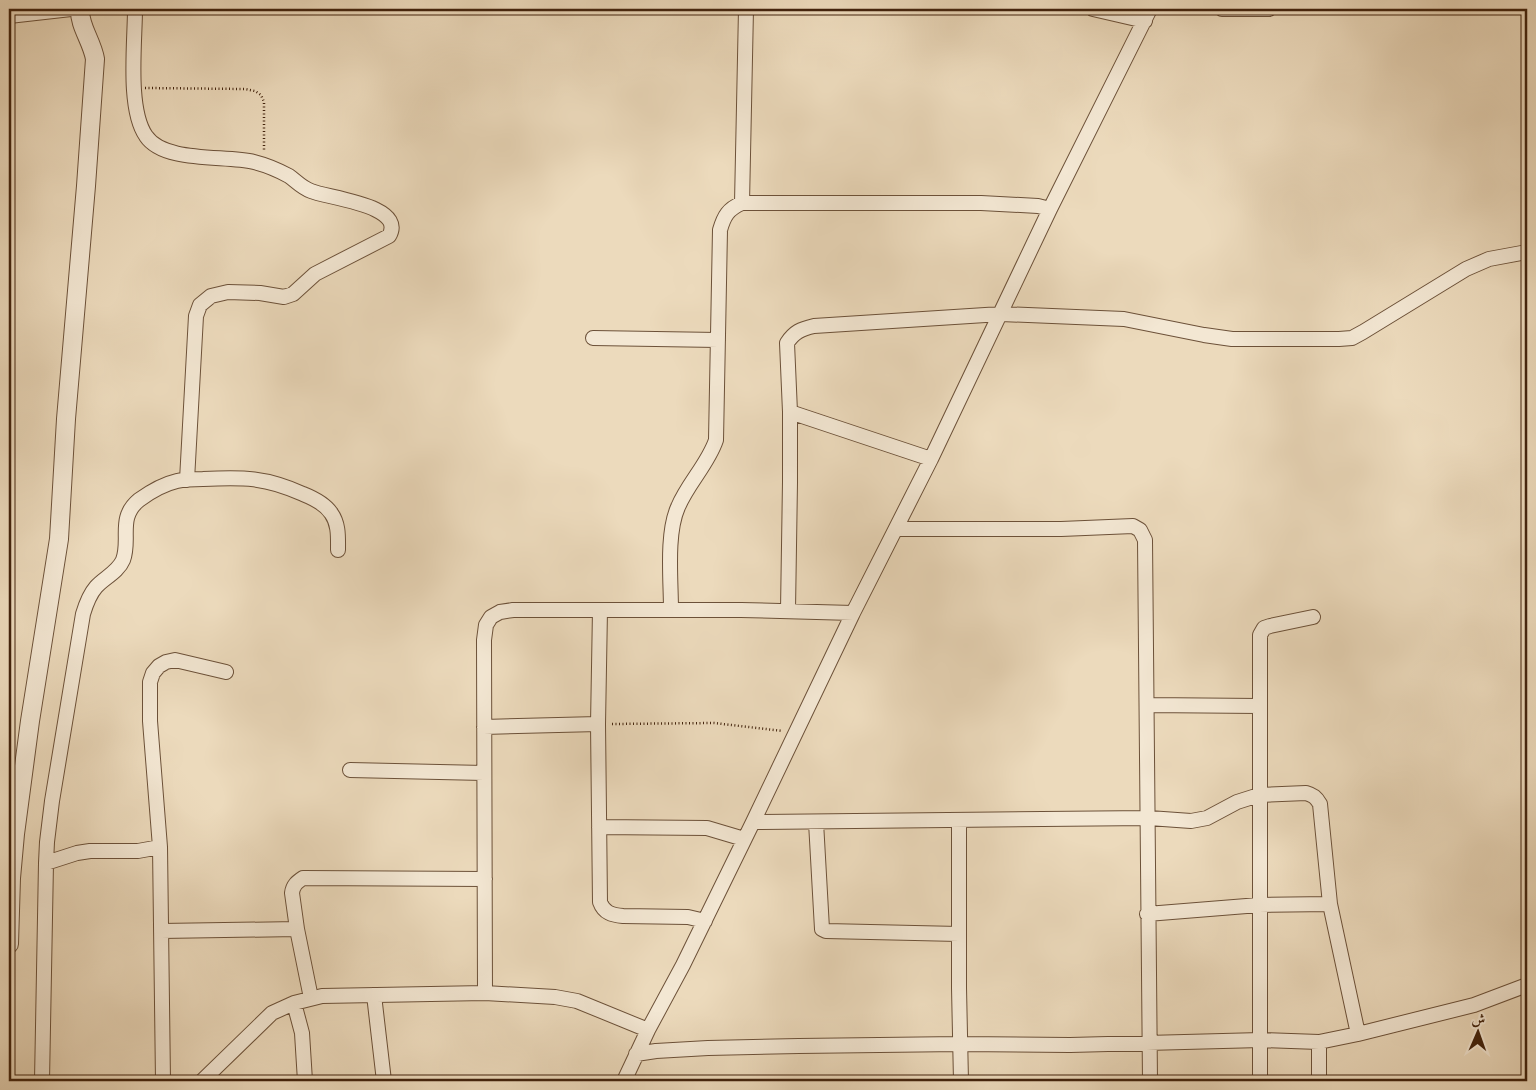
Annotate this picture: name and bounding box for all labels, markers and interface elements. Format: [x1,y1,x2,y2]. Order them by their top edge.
north arrow [1454,1008,1504,1058]
text: ش [1471,1010,1486,1028]

